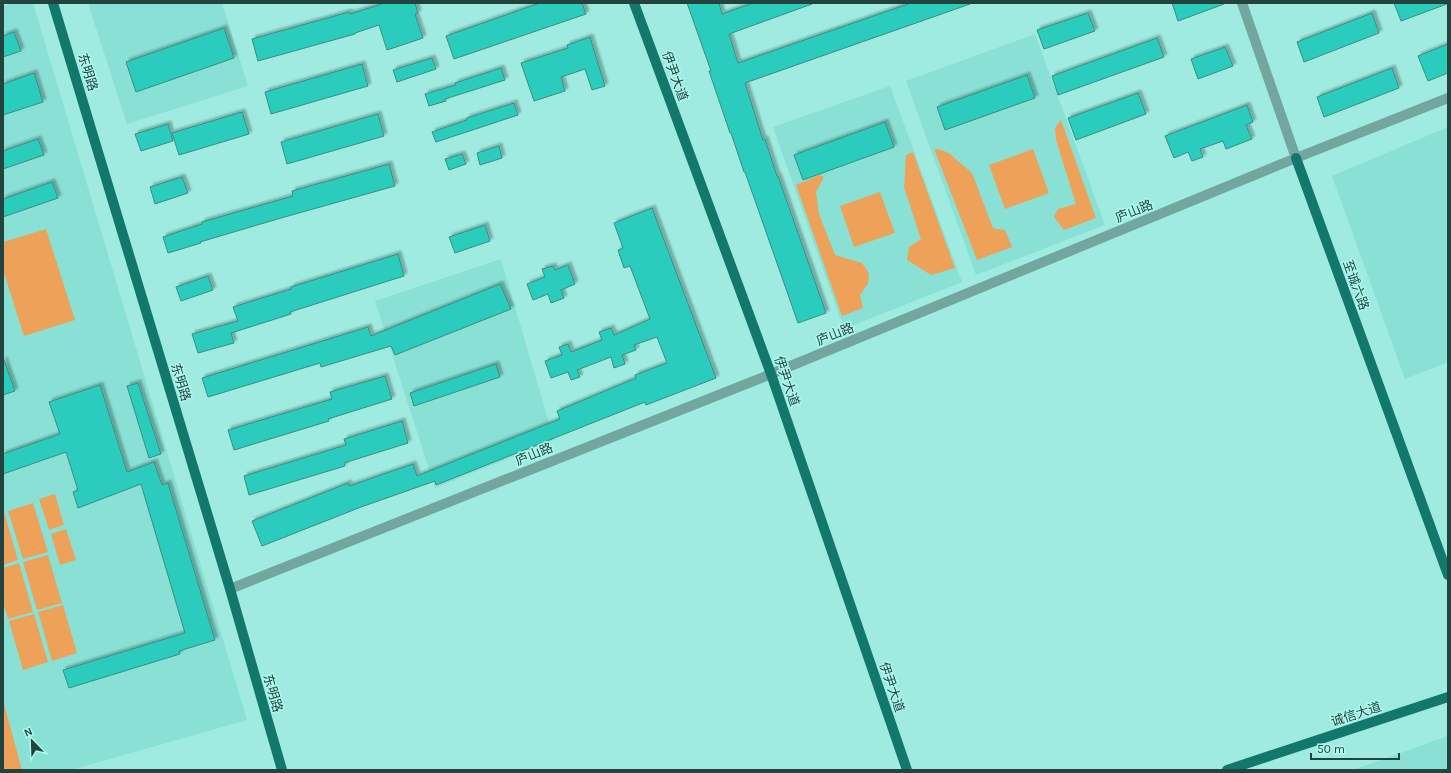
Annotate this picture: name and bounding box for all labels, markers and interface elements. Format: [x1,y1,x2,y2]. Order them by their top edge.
street label: 伊尹大道 [659,49,691,103]
street label: 东明路 [75,51,101,93]
street label: 庐山路 [1113,197,1155,225]
street label: 至诚六路 [1340,258,1372,312]
street label: 庐山路 [814,320,856,348]
street label: 伊尹大道 [771,354,803,408]
street label: 东明路 [168,361,194,403]
street label: 庐山路 [513,440,555,468]
street label: 伊尹大道 [876,660,908,714]
street label: 东明路 [260,672,286,714]
street label: 诚信大道 [1329,699,1383,729]
north arrow [12,721,52,761]
text: N [22,725,34,740]
scale bar [1311,735,1399,761]
text: 50 m [1317,742,1345,756]

